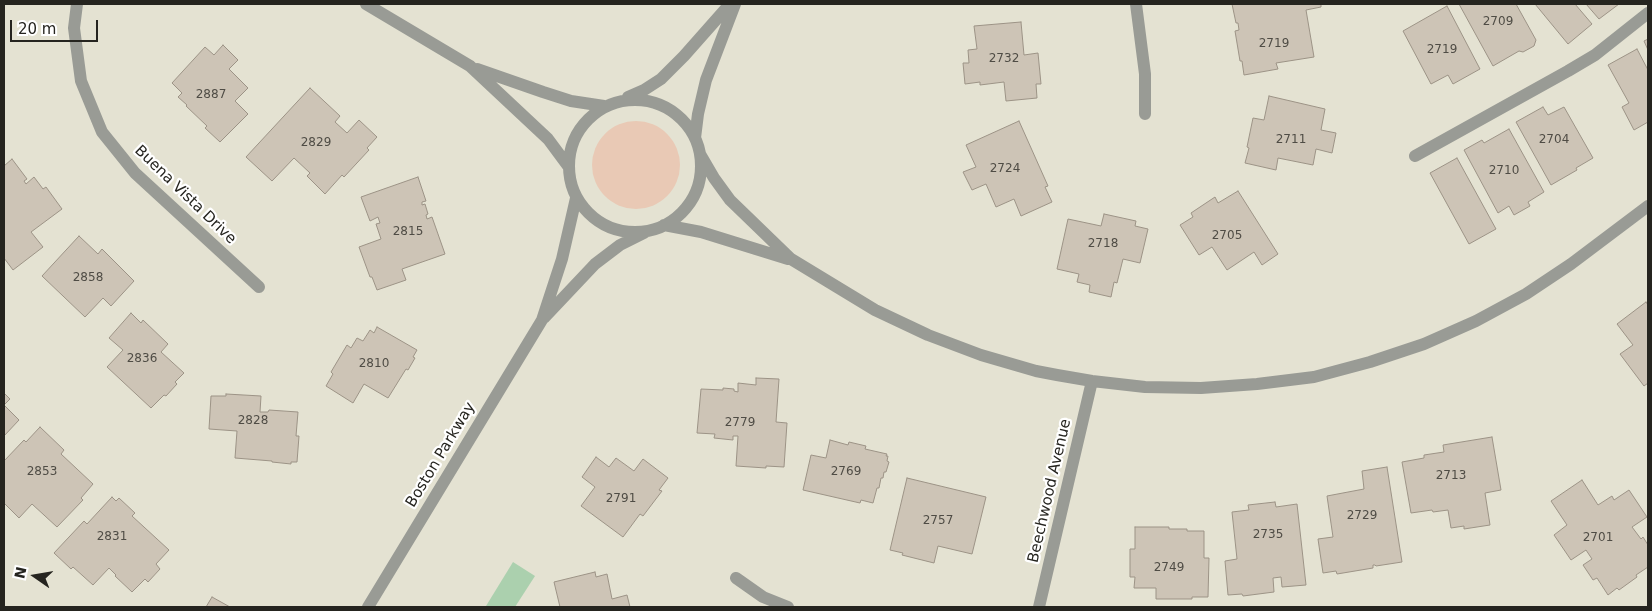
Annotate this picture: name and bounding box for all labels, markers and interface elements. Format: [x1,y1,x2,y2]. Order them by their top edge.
scale bar [12,10,100,42]
house number: 2709 [1483,15,1513,29]
text: 20 m [18,20,56,38]
house number: 2719 [1259,37,1289,51]
house number: 2719 [1427,43,1457,57]
house number: 2732 [989,52,1019,66]
house number: 2887 [196,88,226,102]
house number: 2711 [1276,133,1306,147]
house number: 2704 [1539,133,1569,147]
house number: 2829 [301,136,331,150]
street label: Buena Vista Drive [130,142,240,248]
house number: 2724 [990,162,1020,176]
house number: 2710 [1489,164,1519,178]
house number: 2815 [393,225,423,239]
house number: 2705 [1212,229,1242,243]
house number: 2718 [1088,237,1118,251]
house number: 2858 [73,271,103,285]
house number: 2836 [127,352,157,366]
house number: 2810 [359,357,389,371]
street label: Boston Parkway [403,399,479,511]
house number: 2828 [238,414,268,428]
house number: 2779 [725,416,755,430]
street label: Beechwood Avenue [1025,417,1075,565]
house number: 2853 [27,465,57,479]
house number: 2769 [831,465,861,479]
house number: 2713 [1436,469,1466,483]
house number: 2791 [606,492,636,506]
house number: 2729 [1347,509,1377,523]
house number: 2757 [923,514,953,528]
house number: 2735 [1253,528,1283,542]
house number: 2831 [97,530,127,544]
house number: 2701 [1583,531,1613,545]
north arrow [10,551,60,601]
house number: 2749 [1154,561,1184,575]
text: N [11,565,29,580]

